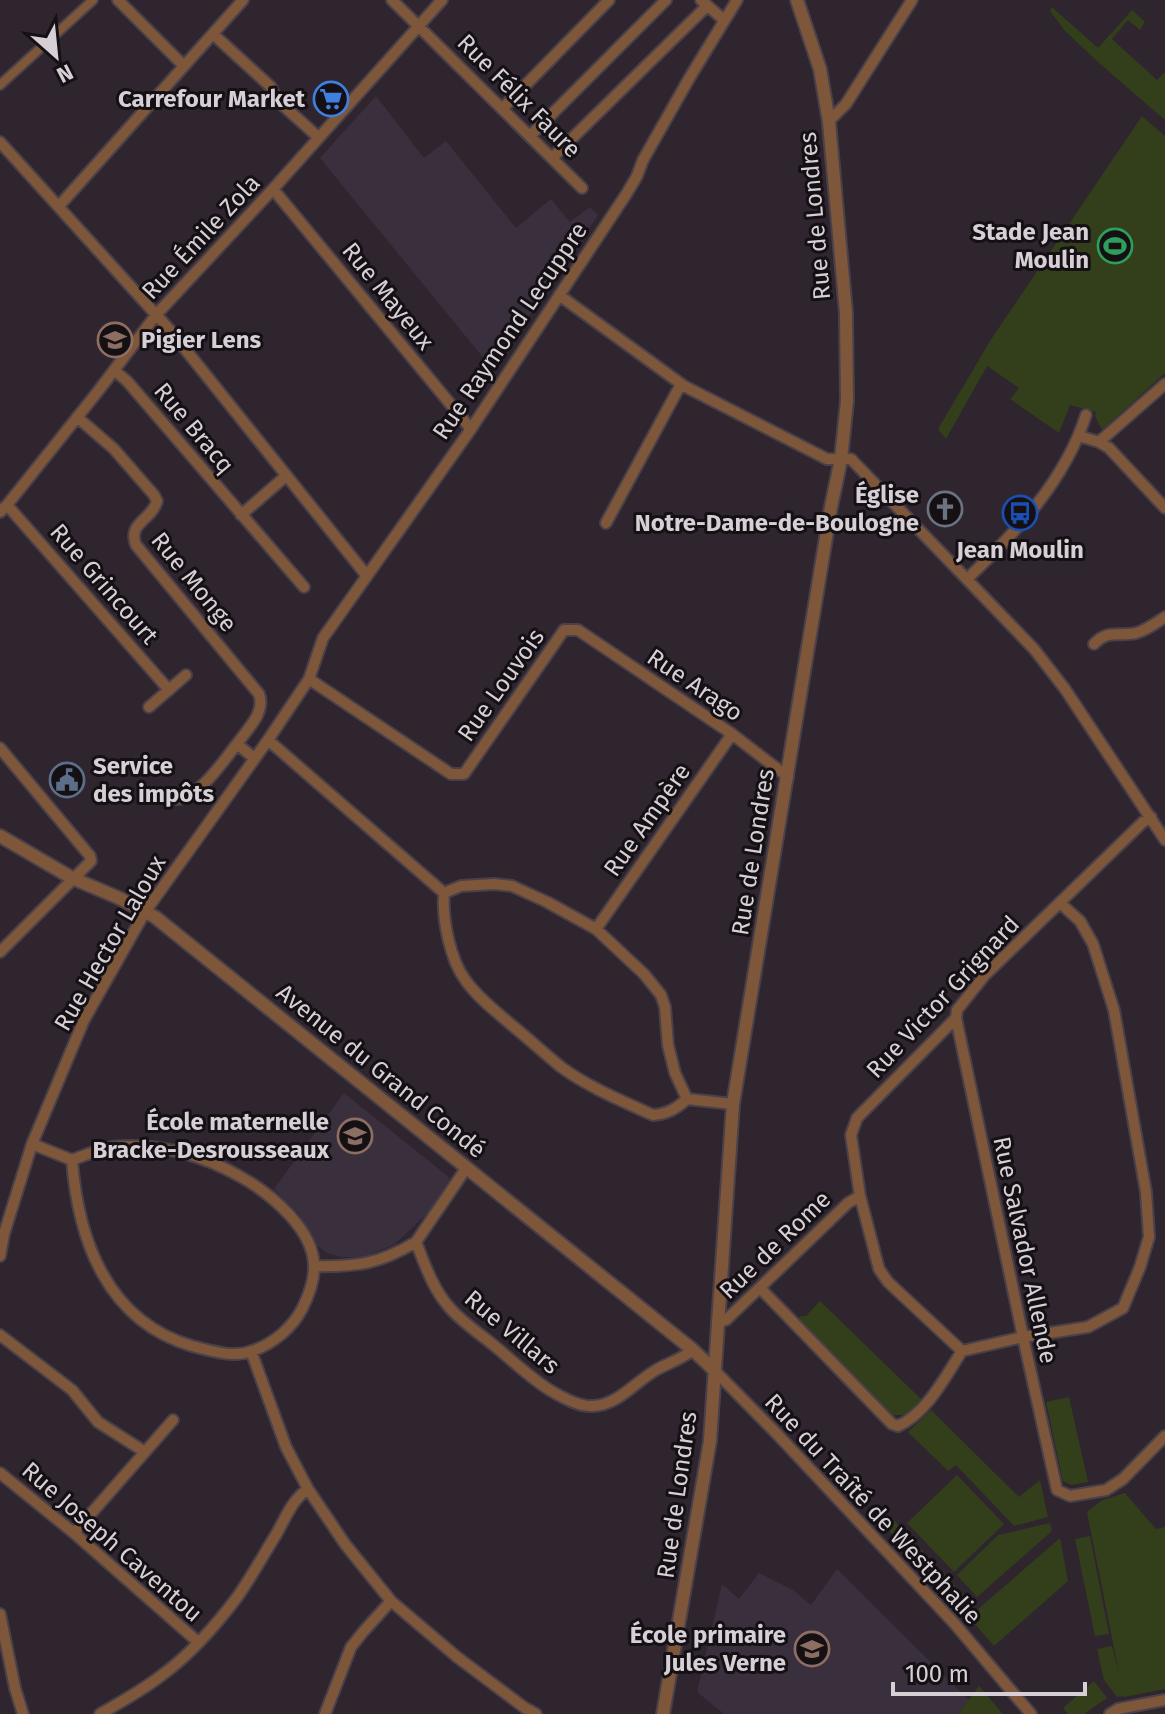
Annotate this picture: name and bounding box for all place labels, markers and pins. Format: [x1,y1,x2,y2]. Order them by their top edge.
supermarket icon: Carrefour Market [312,80,350,118]
place label: Carrefour Market [118,85,306,113]
place label: Stade Jean Moulin [972,218,1089,274]
sports icon: Stade Jean Moulin [1096,227,1134,265]
school or university icon: Pigier Lens [96,321,134,359]
place label: Pigier Lens [141,326,262,354]
place label: Église Notre-Dame-de-Boulogne [635,480,919,537]
church icon: Église Notre-Dame-de-Boulogne [926,490,964,528]
bus stop icon: Jean Moulin [1001,494,1039,532]
place label: Jean Moulin [955,536,1084,564]
place label: Service des impôts [93,752,215,808]
public building icon: Service des impôts [48,761,86,799]
place label: École maternelle Bracke-Desrousseaux [93,1107,330,1164]
school or university icon: École maternelle Bracke-Desrousseaux [336,1117,374,1155]
place label: École primaire Jules Verne [630,1620,786,1677]
school or university icon: École primaire Jules Verne [793,1630,831,1668]

